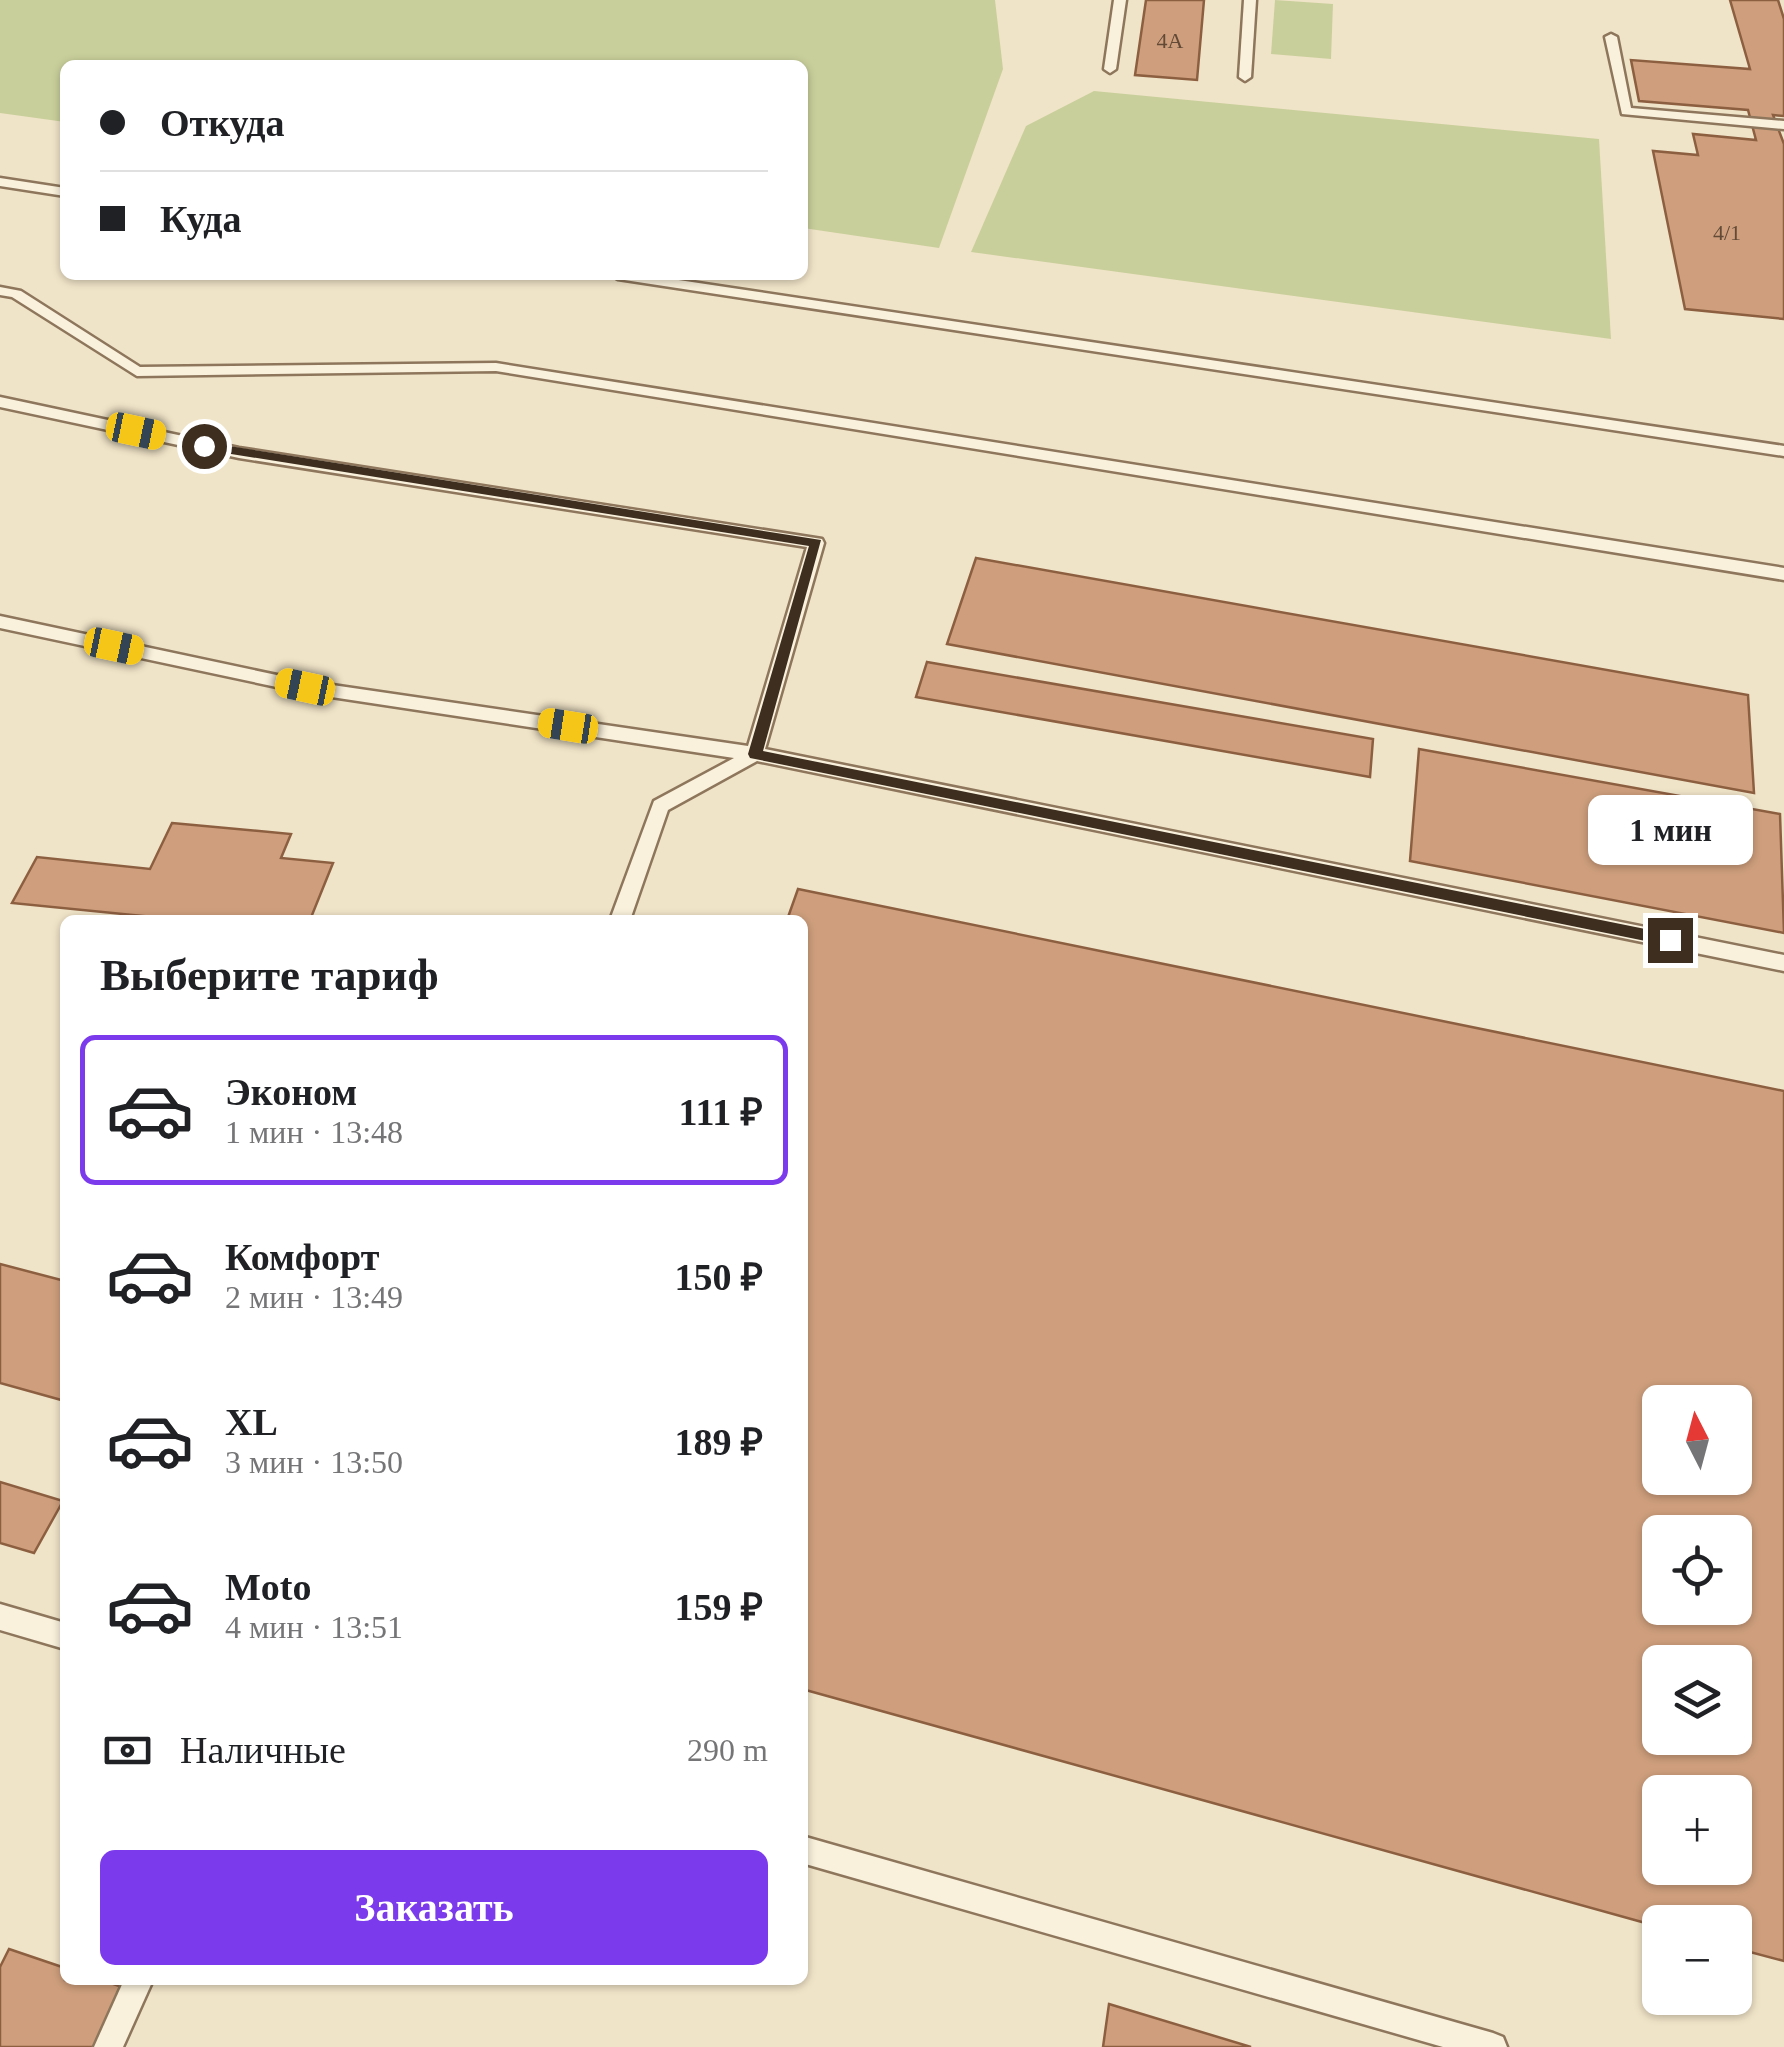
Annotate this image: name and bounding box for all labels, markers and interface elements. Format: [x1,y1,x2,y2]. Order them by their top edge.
house number: 4А [1157,28,1184,53]
text: Откуда [160,102,284,144]
text: Куда [160,198,241,240]
house number: 4/1 [1713,220,1741,245]
car [104,410,168,452]
route start [182,424,227,469]
car [82,625,146,667]
car [273,666,337,708]
car [536,706,600,746]
callout: 1 мин [1588,795,1752,865]
text: 1 мин [1629,812,1712,848]
route end [1648,918,1693,963]
text: Выберите тариф [100,950,439,1000]
icon: car [105,1065,195,1155]
text: Эконом [225,1071,357,1113]
text: 111 ₽ [679,1091,763,1133]
text: 1 мин · 13:48 [225,1114,403,1150]
icon: car [105,1230,195,1320]
text: Комфорт [225,1236,379,1278]
text: 150 ₽ [674,1256,763,1298]
text: 2 мин · 13:49 [225,1279,403,1315]
north arrow [1642,1385,1752,1495]
map controls [1642,1385,1752,2015]
icon: car [105,1395,195,1485]
text: XL [225,1401,278,1443]
text: 189 ₽ [674,1421,763,1463]
text: 3 мин · 13:50 [225,1444,403,1480]
button: locate [1642,1515,1752,1625]
icon: car [105,1560,195,1650]
text: Moto [225,1566,312,1608]
text: 159 ₽ [674,1586,763,1628]
text: 4 мин · 13:51 [225,1609,403,1645]
button: layers [1642,1645,1752,1755]
icon: cash [100,1723,155,1778]
text: Наличные [180,1729,346,1771]
text: 290 m [687,1732,768,1768]
button: + [1642,1775,1752,1885]
button: Заказать [100,1850,768,1965]
button: − [1642,1905,1752,2015]

